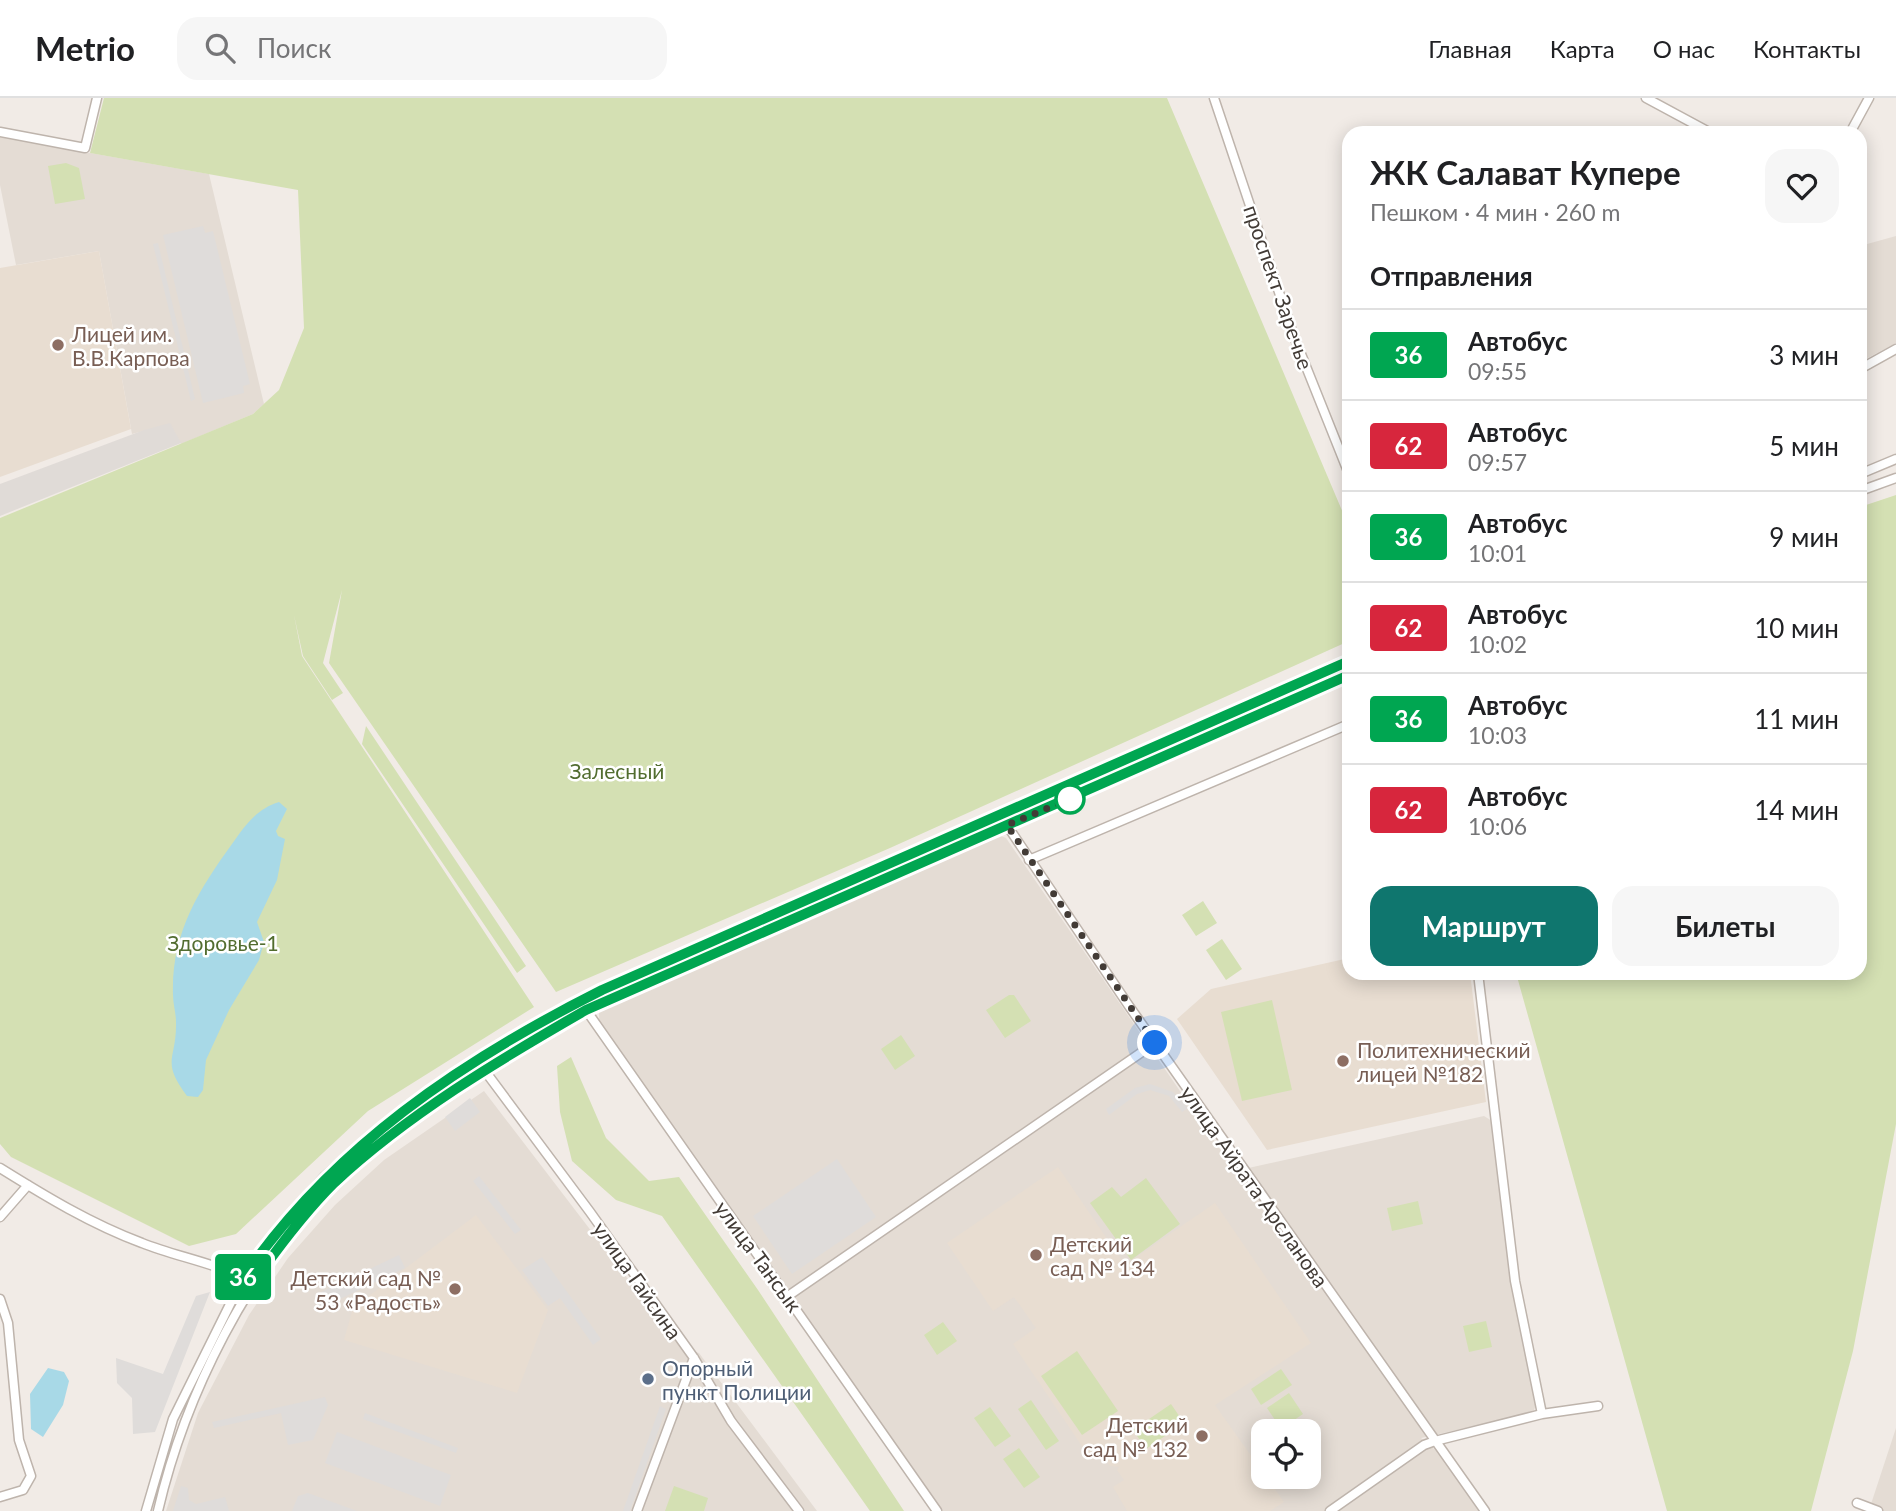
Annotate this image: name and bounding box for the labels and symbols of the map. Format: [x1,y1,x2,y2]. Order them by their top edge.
street label: проспект Заречье [1239,201,1319,373]
place label: Лицей им. В.В.Карпова [71,321,190,370]
marker: Лицей им. В.В.Карпова [50,337,66,353]
park label: Залесный [570,758,664,783]
unlabelled marker [1055,784,1085,814]
park label: Здоровье-1 [167,930,279,955]
your location [1137,1025,1172,1060]
place label: Политехнический лицей №182 [1357,1037,1531,1086]
marker: Политехнический лицей №182 [1335,1053,1351,1069]
street label: улица Айрата Арсланова [1176,1080,1334,1292]
street label: улица Тансык [710,1196,808,1316]
street label: улица Гайсина [588,1216,688,1344]
place label: Детский сад № 134 [1050,1231,1155,1280]
marker: Детский сад № 134 [1028,1247,1044,1263]
line badge: 36 [212,1254,274,1300]
place label: Детский сад № 53 «Радость» [290,1265,441,1314]
marker: Детский сад № 53 «Радость» [447,1281,463,1297]
place label: Опорный пункт Полиции [662,1355,811,1404]
marker: Опорный пункт Полиции [640,1371,656,1387]
place label: Детский сад № 132 [1083,1412,1188,1461]
marker: Детский сад № 132 [1194,1428,1210,1444]

